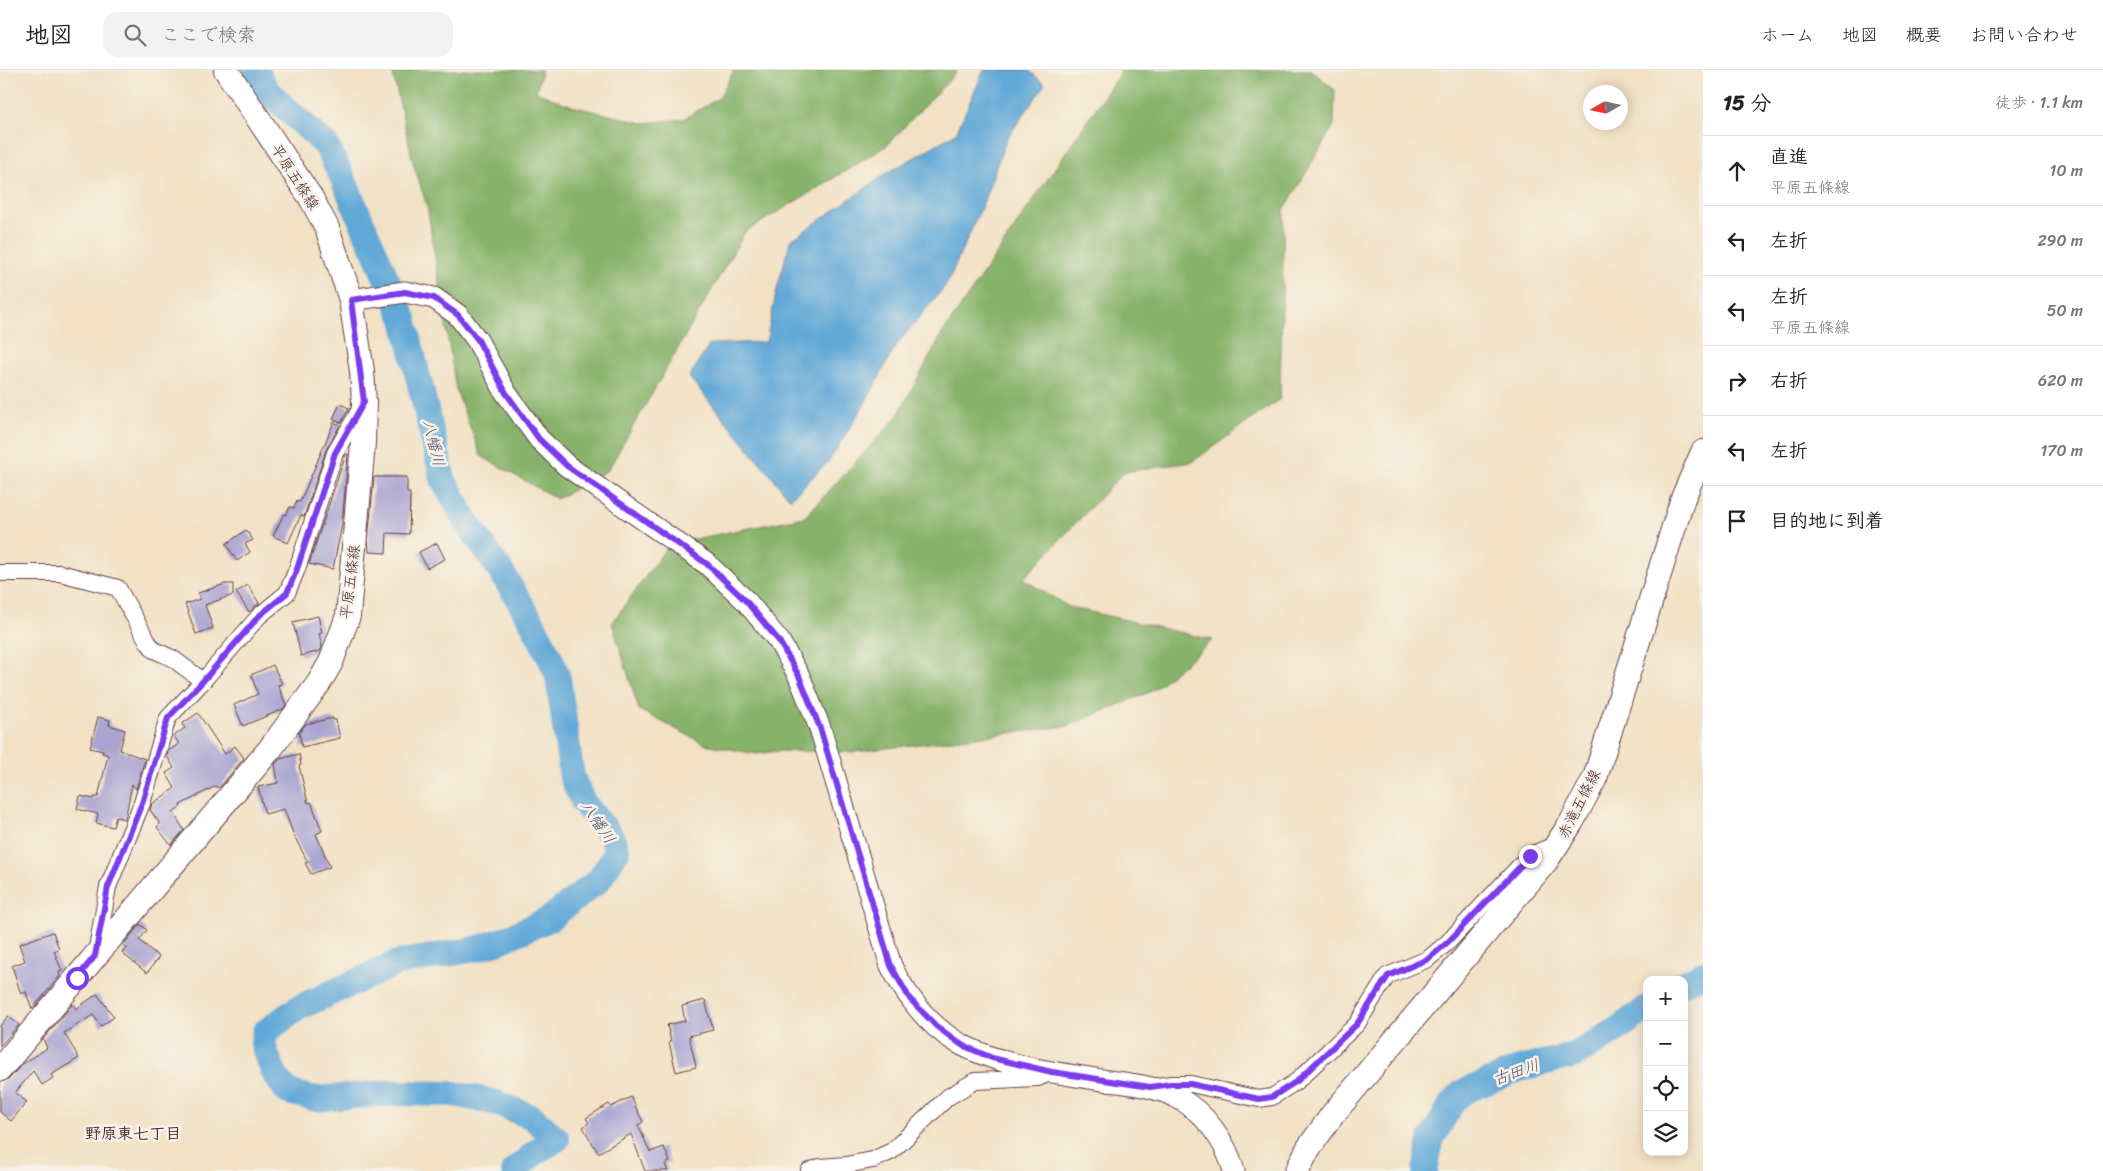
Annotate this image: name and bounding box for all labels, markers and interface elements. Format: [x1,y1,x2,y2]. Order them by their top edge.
search box [103,12,453,57]
text: 地図 [25,14,73,56]
text: ここで検索 [161,18,256,51]
text: ホーム [1761,19,1814,51]
text: 地図 [1842,19,1878,51]
text: 概要 [1906,19,1942,51]
text: お問い合わせ [1970,19,2078,51]
icon: search [121,21,149,49]
text: 15 分 [1723,84,1771,122]
north arrow [1583,85,1628,130]
text: 徒歩 · 1.1 km [1995,88,2083,117]
street label: 平原五條線 [264,138,326,216]
text: 直進 [1770,140,1808,173]
text: 10 m [2050,156,2083,185]
icon: ahead [1723,157,1751,185]
text: 平原五條線 [1770,173,1850,202]
text: 左折 [1770,224,1808,257]
text: 290 m [2037,226,2083,255]
icon: left [1723,227,1751,255]
text: 左折 [1770,280,1808,313]
text: 50 m [2047,296,2083,325]
icon: left [1723,297,1751,325]
text: 平原五條線 [1770,313,1850,342]
text: 右折 [1770,364,1808,397]
text: 620 m [2038,366,2083,395]
icon: right [1723,367,1751,395]
water label: 八幡川 [414,416,454,470]
text: 左折 [1770,434,1808,467]
text: 170 m [2040,436,2083,465]
icon: left [1723,437,1751,465]
text: 目的地に到着 [1770,504,1884,537]
icon: arrive [1723,507,1751,535]
street label: 平原五條線 [333,543,367,621]
street label: 赤滝五條線 [1550,765,1608,843]
water label: 八幡川 [573,794,623,850]
route end [1519,845,1542,868]
route start [66,967,89,990]
map controls [1643,976,1688,1156]
button: + [1643,976,1688,1021]
button: − [1643,1021,1688,1066]
water label: 古田川 [1489,1050,1543,1094]
button: locate [1643,1066,1688,1111]
button: layers [1643,1111,1688,1156]
district label: 野原東七丁目 [85,1119,181,1148]

